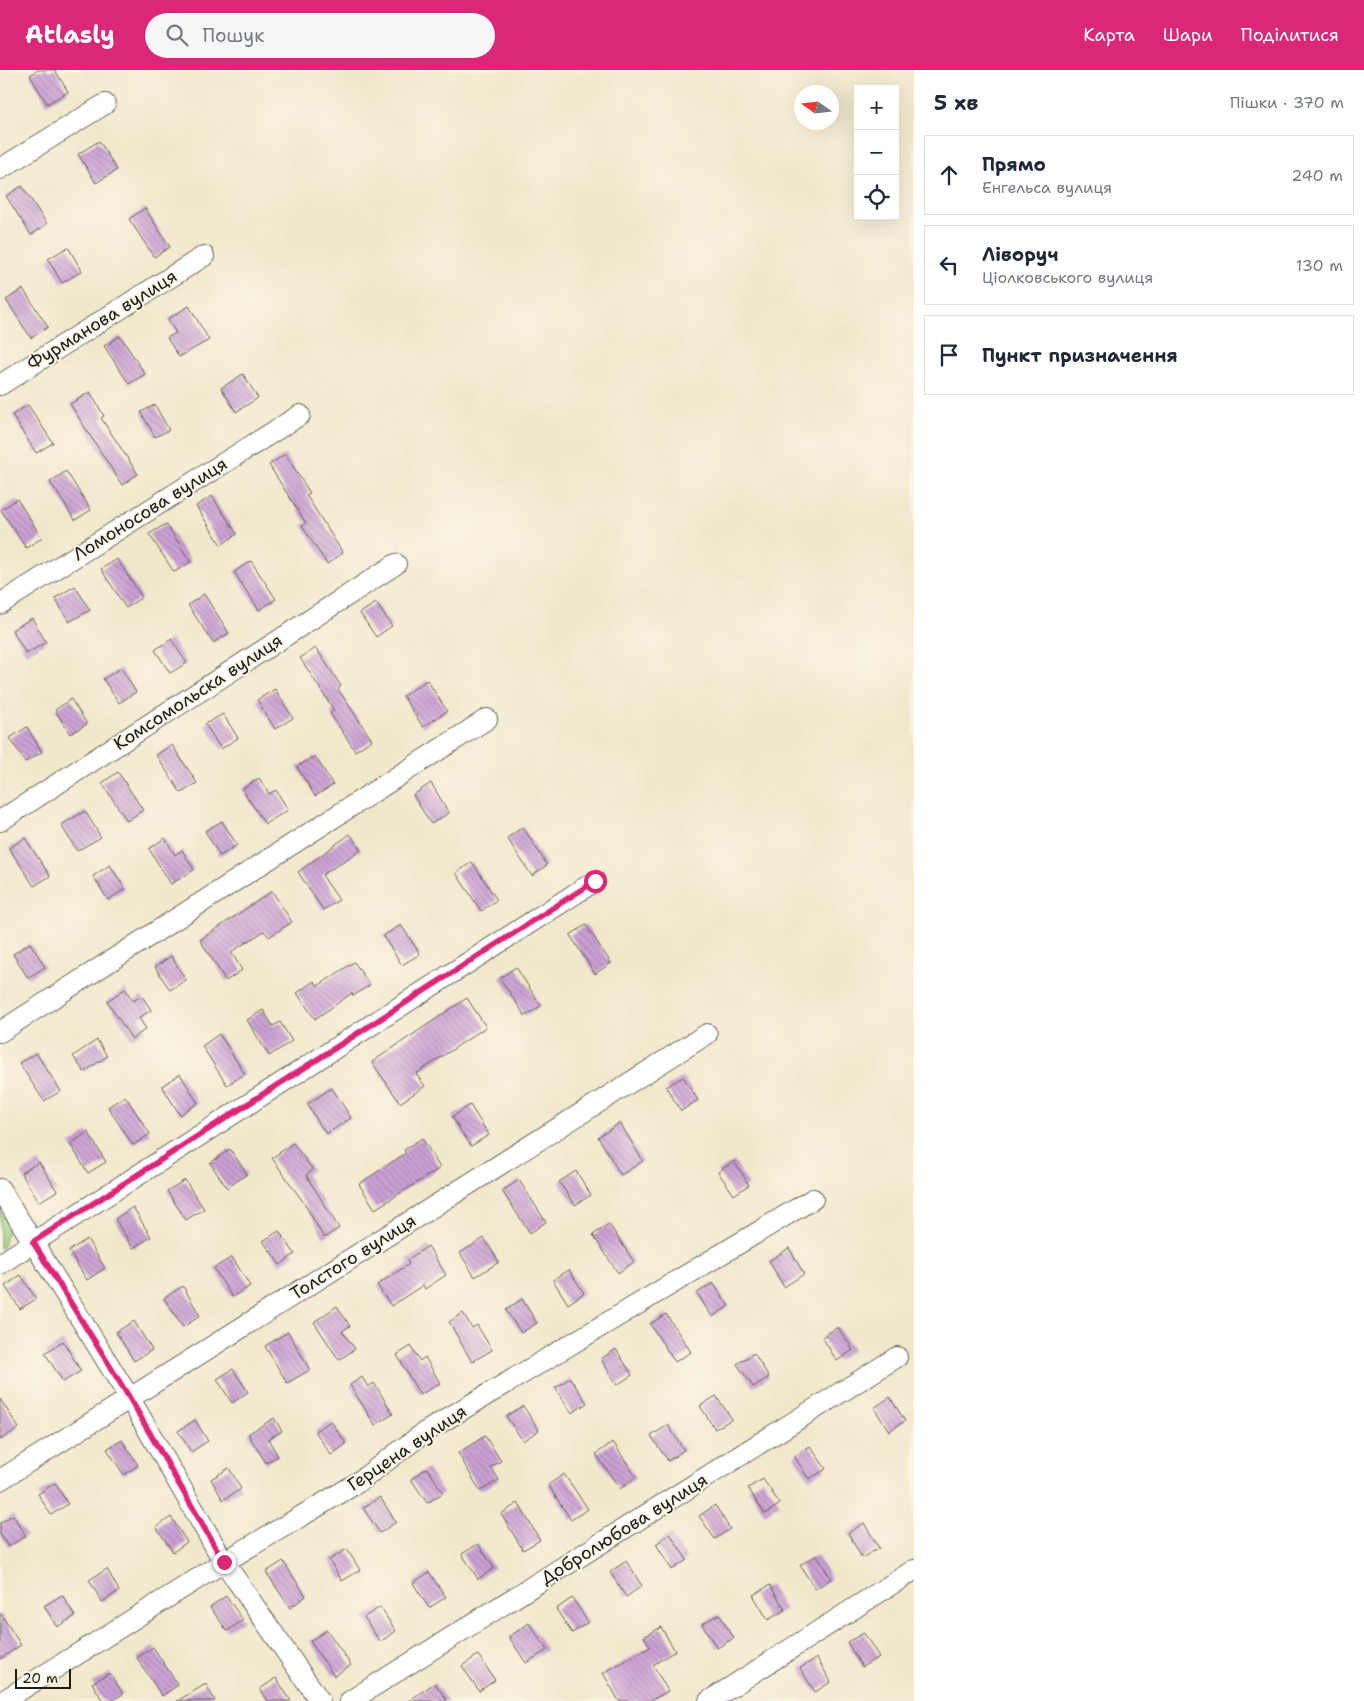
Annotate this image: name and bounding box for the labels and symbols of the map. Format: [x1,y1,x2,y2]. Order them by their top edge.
north arrow [794,85,839,130]
street label: Фурманова вулиця [22,264,182,376]
street label: Ломоносова вулиця [68,452,232,566]
street label: Комсомольска вулиця [109,628,287,756]
route start [584,870,607,893]
street label: Толстого вулиця [285,1209,421,1305]
street label: Герцена вулиця [343,1399,471,1497]
street label: Добролюбова вулиця [536,1468,712,1590]
route end [213,1551,236,1574]
scale bar [15,1666,71,1689]

